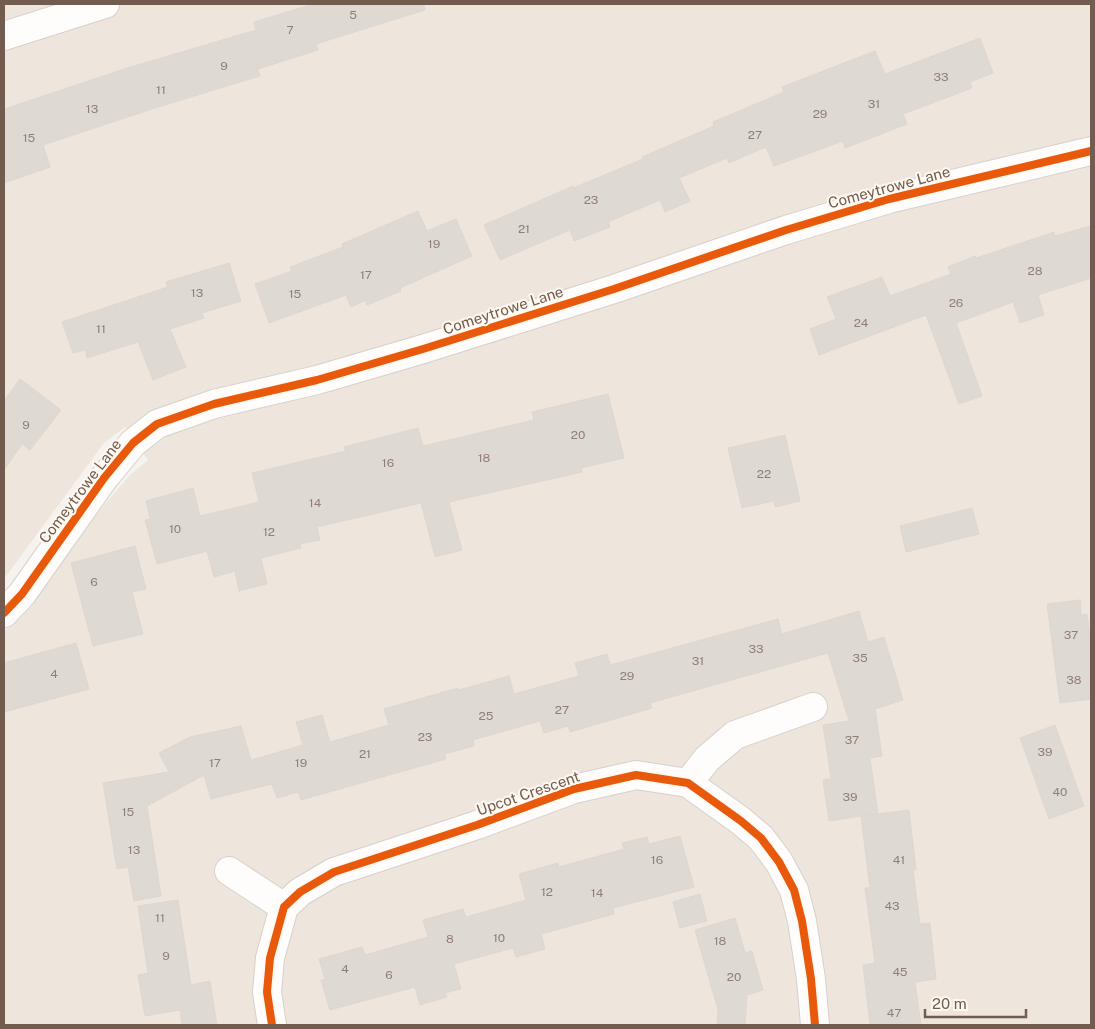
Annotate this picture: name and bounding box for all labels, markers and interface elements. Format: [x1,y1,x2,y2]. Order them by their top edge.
house number: 5 [349,8,357,22]
house number: 7 [286,23,294,37]
house number: 9 [220,59,228,73]
house number: 33 [933,70,949,84]
house number: 11 [156,83,166,97]
house number: 31 [868,97,880,111]
house number: 13 [86,102,98,116]
house number: 29 [813,107,827,121]
house number: 27 [748,128,762,142]
house number: 15 [23,131,36,145]
street label: Comeytrowe Lane [826,163,952,211]
house number: 23 [584,193,598,207]
house number: 21 [518,222,530,236]
house number: 19 [428,237,440,251]
house number: 28 [1028,264,1043,278]
house number: 17 [360,268,372,282]
street label: Comeytrowe Lane [441,283,565,337]
house number: 13 [191,286,203,300]
house number: 15 [289,287,302,301]
house number: 26 [949,296,963,310]
house number: 24 [854,316,869,330]
house number: 11 [96,322,106,336]
house number: 9 [22,418,30,432]
house number: 20 [571,428,585,442]
street label: Comeytrowe Lane [35,436,125,546]
house number: 18 [478,451,491,465]
house number: 16 [382,456,394,470]
house number: 22 [757,467,771,481]
house number: 14 [309,496,322,510]
house number: 10 [169,522,181,536]
house number: 12 [263,525,275,539]
house number: 6 [90,575,98,589]
house number: 37 [1064,628,1078,642]
house number: 33 [748,642,764,656]
house number: 35 [852,651,868,665]
house number: 31 [692,654,704,668]
house number: 4 [50,667,58,681]
house number: 29 [620,669,634,683]
house number: 38 [1066,673,1082,687]
house number: 27 [555,703,569,717]
house number: 25 [479,709,494,723]
house number: 23 [418,730,432,744]
house number: 37 [845,733,859,747]
house number: 39 [1038,745,1052,759]
house number: 21 [359,747,371,761]
house number: 17 [209,756,221,770]
house number: 19 [295,756,307,770]
street label: Upcot Crescent [474,767,582,819]
house number: 40 [1053,785,1067,799]
house number: 39 [843,790,857,804]
house number: 15 [122,805,135,819]
house number: 13 [128,843,140,857]
house number: 16 [651,853,663,867]
house number: 41 [893,853,905,867]
house number: 12 [541,885,553,899]
house number: 14 [591,886,604,900]
house number: 43 [884,899,900,913]
house number: 11 [155,911,165,925]
house number: 10 [493,931,505,945]
house number: 8 [446,932,454,946]
house number: 18 [714,934,727,948]
house number: 9 [162,949,170,963]
house number: 4 [341,962,349,976]
house number: 45 [892,965,908,979]
house number: 6 [385,968,393,982]
house number: 20 [727,970,741,984]
scale bar [925,986,1026,1018]
text: 20 m [932,995,967,1012]
house number: 47 [887,1006,901,1020]

